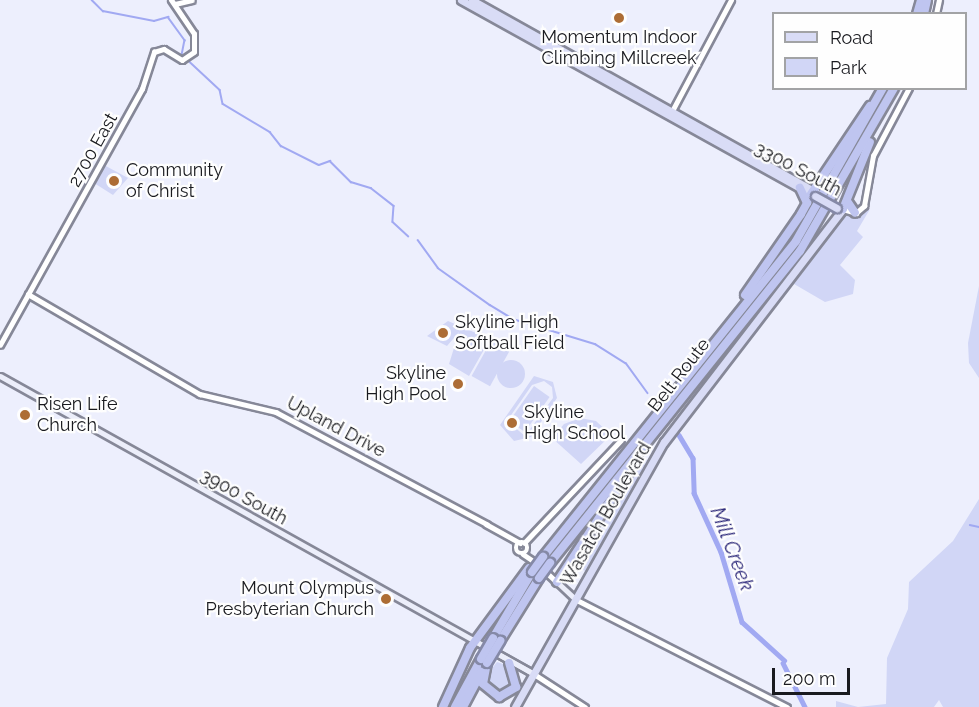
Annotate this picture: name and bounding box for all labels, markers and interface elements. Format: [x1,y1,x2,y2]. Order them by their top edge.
marker: Momentum Indoor Climbing Millcreek [612,11,626,25]
legend [772,12,967,90]
place label: Momentum Indoor Climbing Millcreek [541,27,697,70]
text: Road [830,27,873,48]
text: Park [830,57,867,78]
street label: 2700 East [64,109,122,191]
street label: 3300 South [751,137,845,201]
place label: Community of Christ [126,160,223,202]
marker: Community of Christ [107,174,121,188]
place label: Skyline High Softball Field [455,312,565,354]
marker: Skyline High Softball Field [436,326,450,340]
street label: Belt Route [644,334,714,416]
place label: Skyline High Pool [365,363,446,406]
marker: Skyline High Pool [451,377,465,391]
street label: Upland Drive [283,392,389,462]
place label: Risen Life Church [37,394,118,436]
place label: Skyline High School [524,402,625,444]
marker: Risen Life Church [18,408,32,422]
marker: Skyline High School [505,416,519,430]
street label: Wasatch Boulevard [556,438,656,590]
street label: 3900 South [197,464,291,530]
water label: Mill Creek [705,503,759,595]
place label: Mount Olympus Presbyterian Church [205,578,374,620]
marker: Mount Olympus Presbyterian Church [379,592,393,606]
scale bar [775,656,853,694]
text: 200 m [783,668,836,689]

